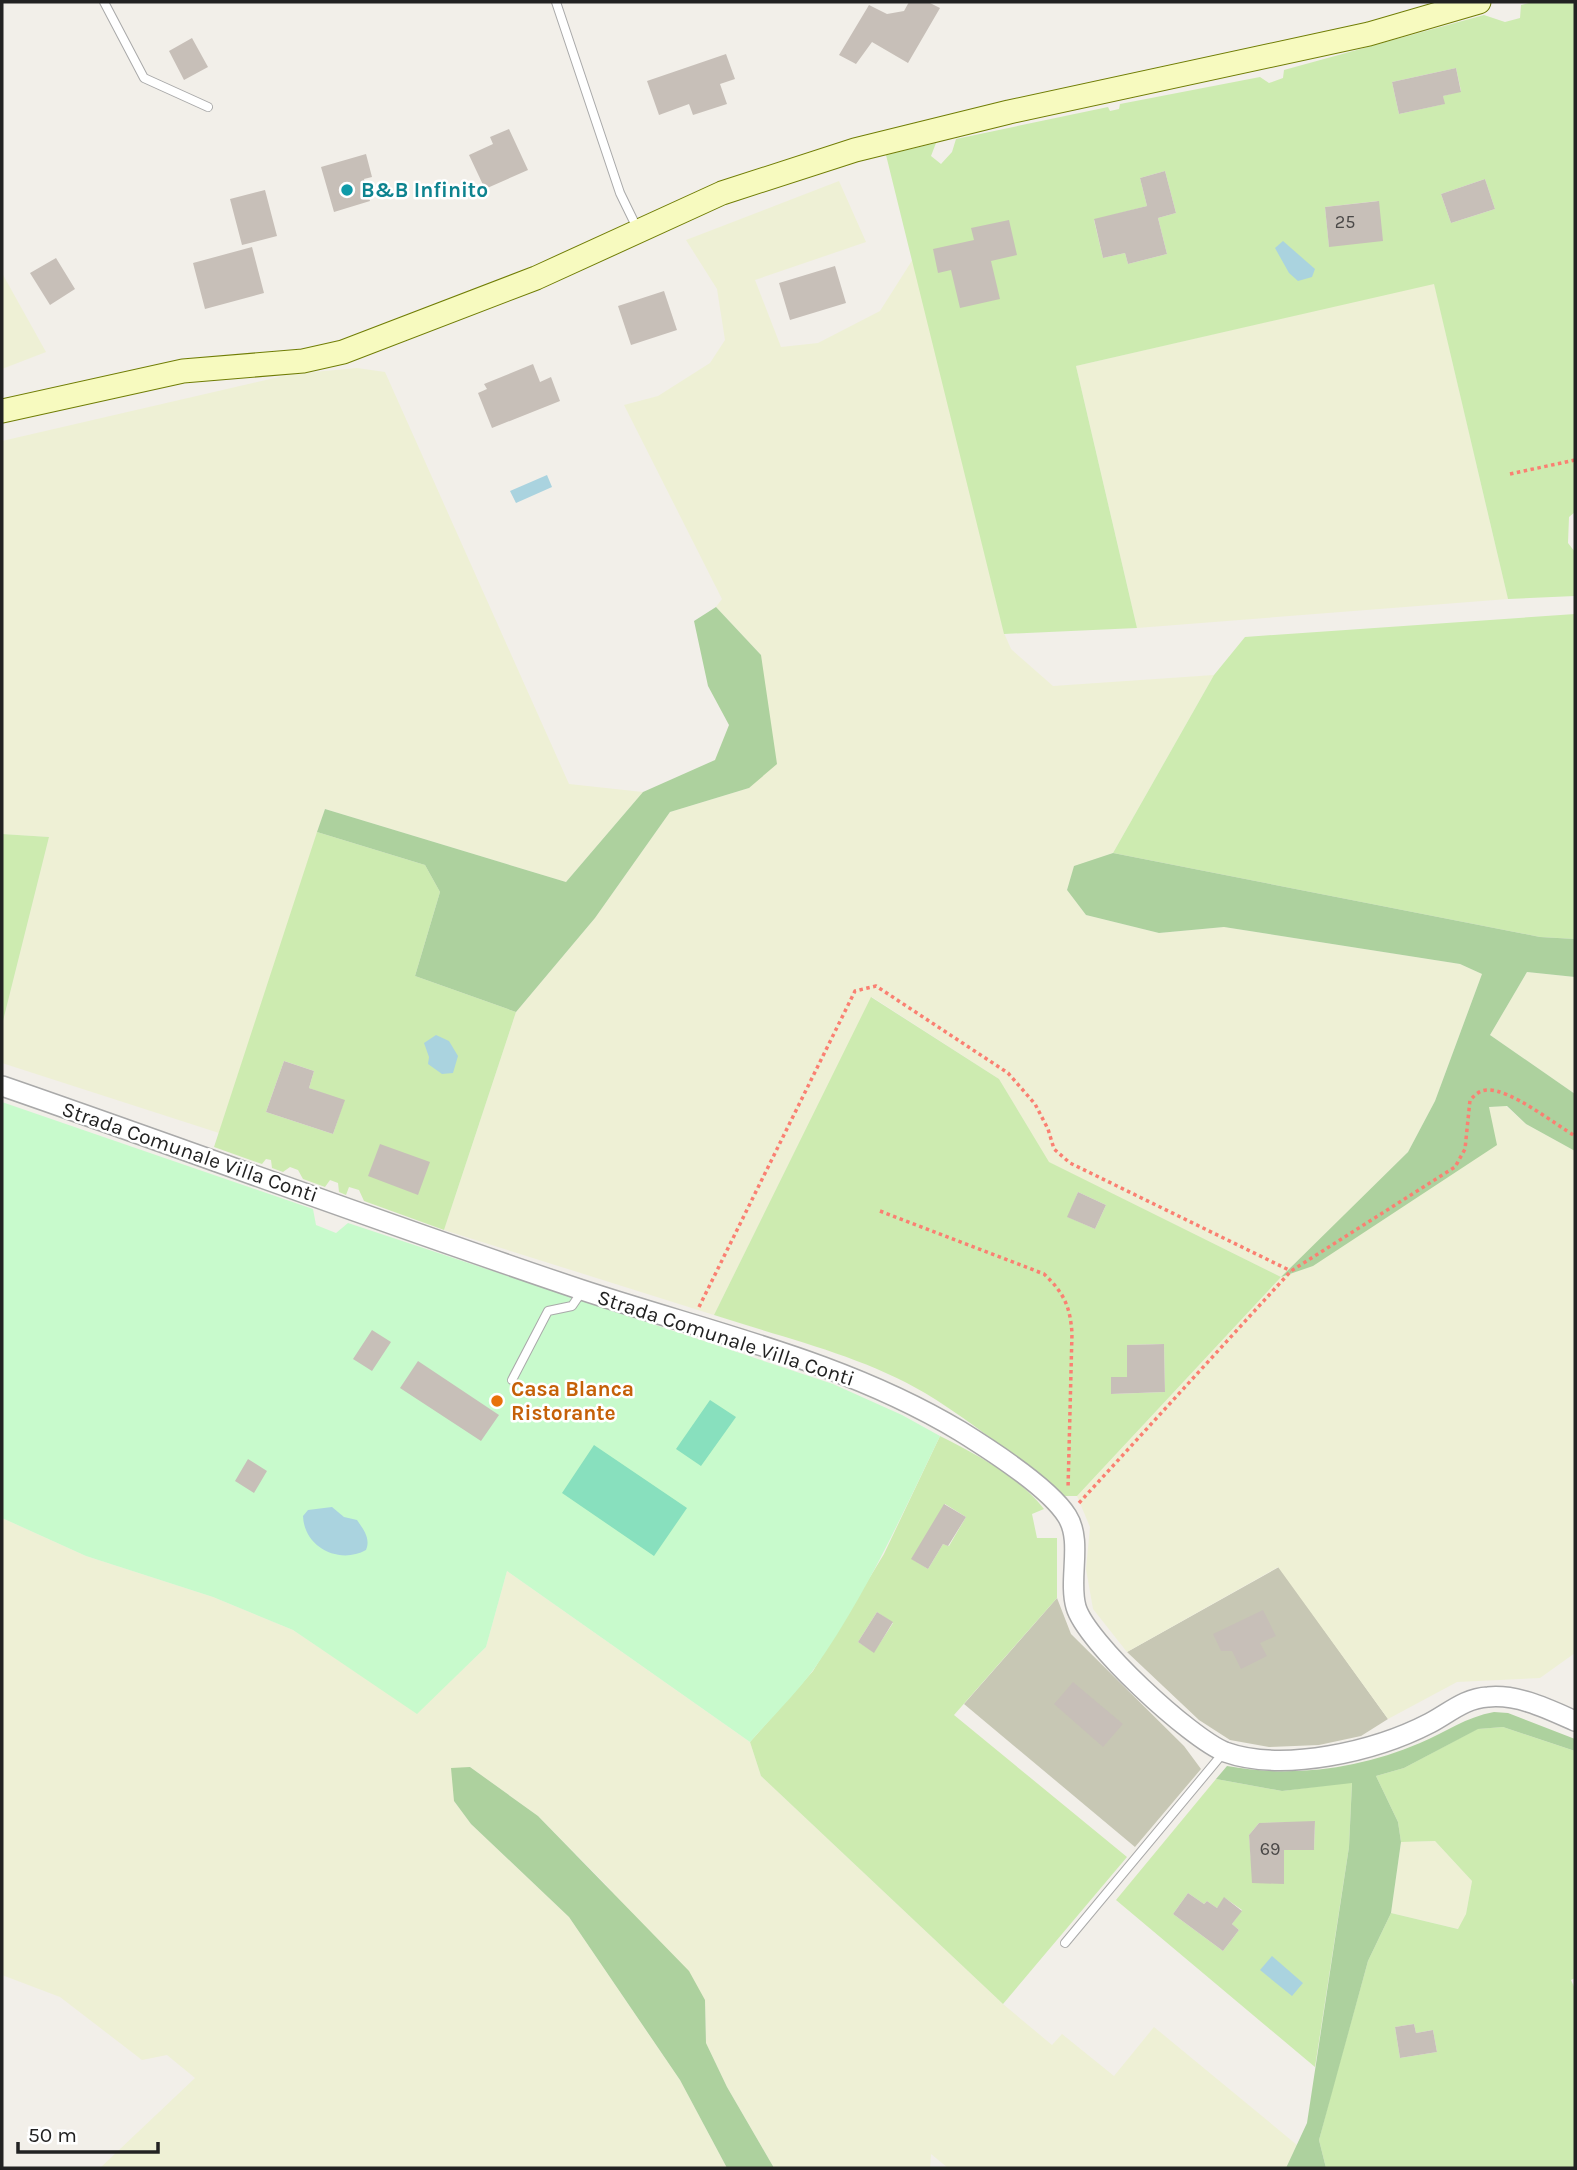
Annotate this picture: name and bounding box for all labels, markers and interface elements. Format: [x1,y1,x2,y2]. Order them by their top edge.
place label: B&B Infinito [361,178,488,202]
marker: B&B Infinito [339,182,355,198]
house number: 25 [1335,211,1355,233]
street label: Strada Comunale Villa Conti [59,1097,321,1207]
street label: Strada Comunale Villa Conti [594,1285,858,1391]
place label: Casa Blanca Ristorante [511,1377,634,1425]
marker: Casa Blanca Ristorante [489,1393,505,1409]
house number: 69 [1260,1838,1280,1860]
scale bar [18,2110,158,2154]
text: 50 m [28,2123,77,2147]

